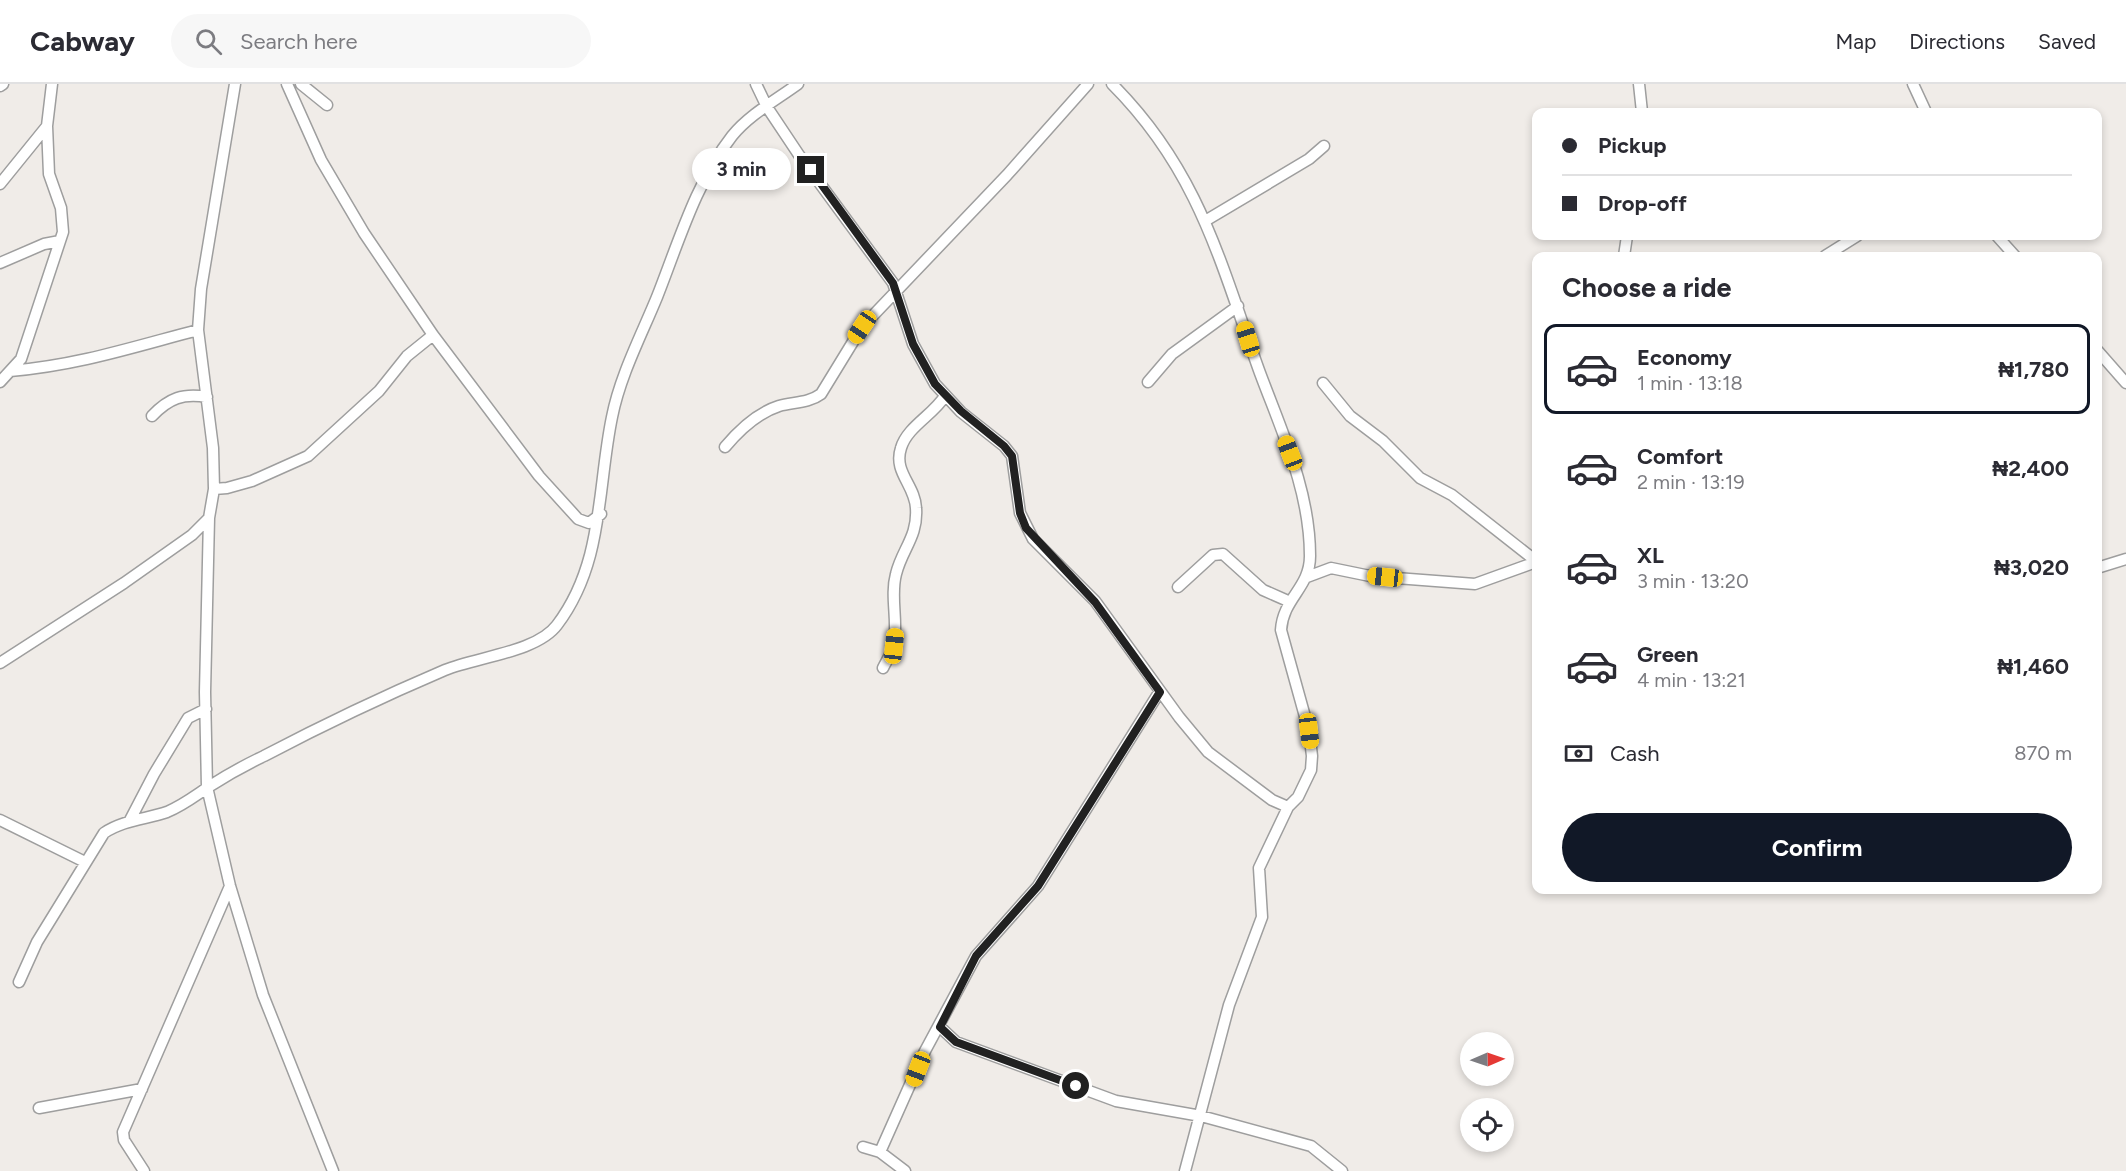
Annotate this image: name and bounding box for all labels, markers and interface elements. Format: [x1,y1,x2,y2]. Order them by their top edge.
search box [171,14,591,68]
text: Cabway [30,24,135,58]
icon: search [192,25,225,58]
text: Search here [240,28,357,55]
text: Map [1835,29,1876,54]
text: Directions [1909,29,2005,54]
text: Saved [2038,29,2096,54]
text: Pickup [1598,132,1667,159]
callout: 3 min [691,149,790,191]
route end [797,156,824,183]
text: 3 min [717,157,766,181]
text: Drop-off [1598,190,1687,217]
text: Choose a ride [1562,271,1731,304]
car [844,307,880,347]
car [1234,319,1262,359]
icon: car [1565,342,1619,396]
text: Economy [1637,344,1732,371]
text: ₦1,780 [1998,356,2069,383]
text: 1 min · 13:18 [1637,371,1743,395]
car [1275,433,1305,473]
icon: car [1565,441,1619,495]
text: Comfort [1637,443,1723,470]
text: ₦2,400 [1992,455,2069,482]
text: 2 min · 13:19 [1637,470,1745,494]
icon: car [1565,540,1619,594]
text: XL [1637,542,1664,569]
text: ₦3,020 [1994,554,2069,581]
car [1366,566,1404,588]
text: 3 min · 13:20 [1637,569,1749,593]
car [883,627,905,665]
icon: car [1565,639,1619,693]
text: Green [1637,641,1699,668]
text: ₦1,460 [1997,653,2069,680]
text: 4 min · 13:21 [1637,668,1746,692]
car [1298,712,1320,750]
icon: cash [1562,737,1595,770]
text: Cash [1610,740,1660,767]
text: 870 m [2014,741,2072,765]
button: Confirm [1562,813,2072,882]
north arrow [1460,1032,1514,1086]
map controls [1460,1032,1514,1152]
car [903,1049,933,1089]
route start [1062,1072,1089,1099]
button: locate [1460,1098,1514,1152]

